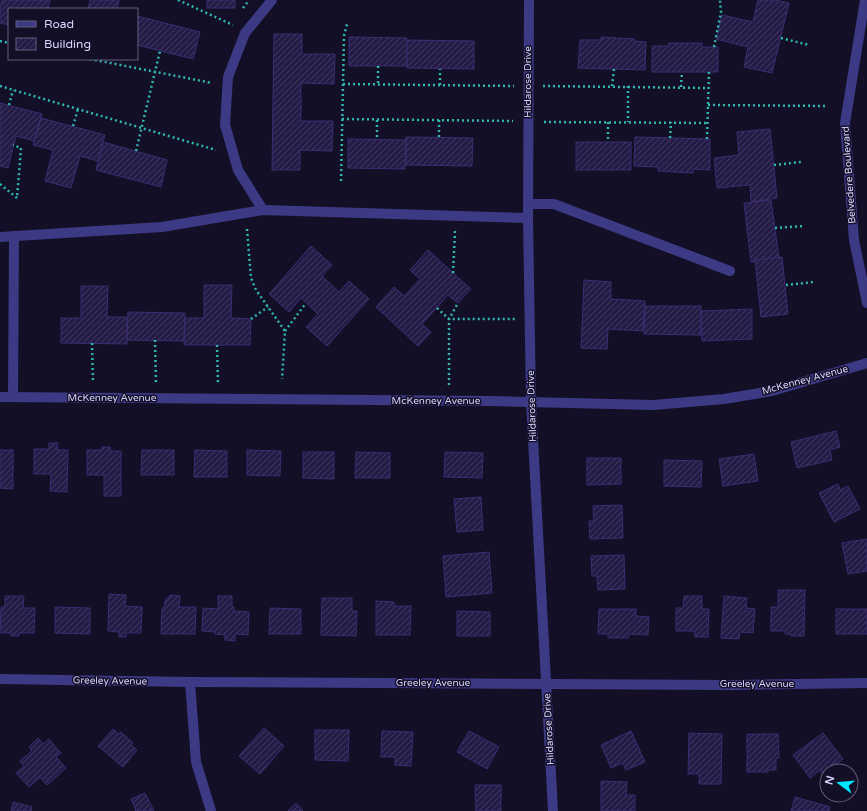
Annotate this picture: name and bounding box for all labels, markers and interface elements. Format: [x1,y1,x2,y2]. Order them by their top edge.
legend [8,8,138,60]
text: Road [44,17,74,31]
text: Building [44,37,91,51]
street label: Hildarose Drive [522,46,534,118]
street label: Belvedere Boulevard [840,126,858,224]
street label: McKenney Avenue [761,363,850,397]
street label: Hildarose Drive [525,370,539,442]
street label: McKenney Avenue [68,392,157,404]
street label: McKenney Avenue [392,395,481,407]
street label: Greeley Avenue [73,674,148,688]
street label: Greeley Avenue [396,677,471,689]
street label: Greeley Avenue [720,678,795,690]
street label: Hildarose Drive [541,692,557,765]
north arrow [819,763,859,803]
text: N [822,774,837,786]

